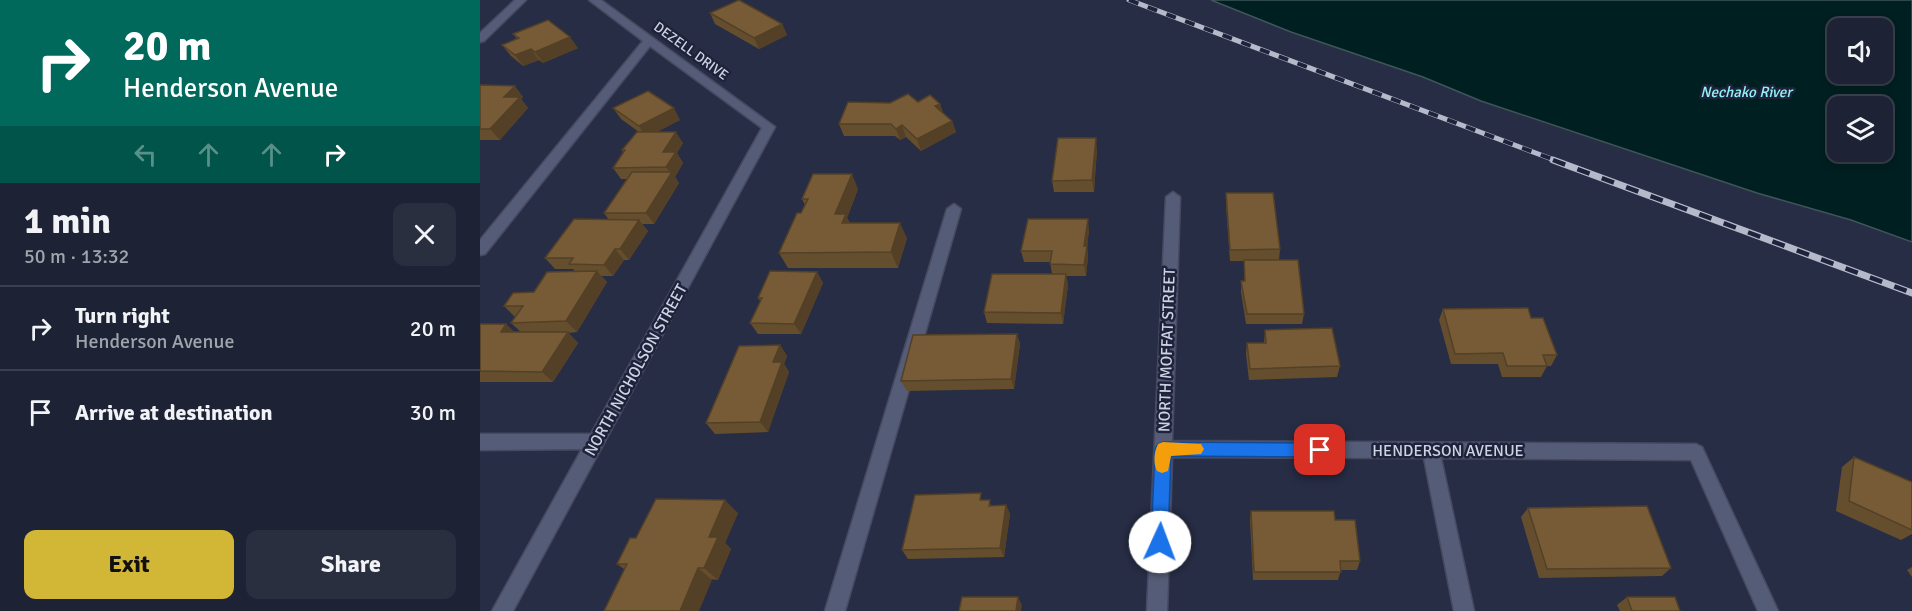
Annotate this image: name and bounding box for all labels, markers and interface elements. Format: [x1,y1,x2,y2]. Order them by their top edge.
street label: DEZELL DRIVE [651,18,732,84]
map controls [1827,18,1893,162]
button: sound [1827,18,1893,84]
text: 20 m [123,21,212,72]
icon: right [24,24,102,102]
text: Henderson Avenue [123,72,338,105]
water label: Nechako River [1700,83,1794,101]
button: layers [1827,96,1893,162]
icon: left [129,138,162,171]
icon: ahead [192,138,225,171]
icon: ahead [255,138,288,171]
icon: right [318,138,351,171]
text: 1 min [24,199,111,244]
button: close [393,203,456,266]
text: 50 m · 13:32 [24,244,129,269]
street label: NORTH MOFFAT STREET [1154,267,1180,432]
street label: NORTH NICHOLSON STREET [580,280,692,459]
text: Turn right [75,302,170,329]
icon: right [24,312,57,345]
text: 20 m [410,315,456,342]
text: Henderson Avenue [75,329,234,354]
icon: arrive [24,396,57,429]
text: Arrive at destination [75,399,272,426]
text: 30 m [410,399,456,426]
pin [1294,424,1345,475]
icon: arrive [1303,433,1336,466]
street label: HENDERSON AVENUE [1372,441,1524,461]
position arrow [1128,510,1192,574]
button: Exit [24,530,234,599]
button: Share [246,530,456,599]

